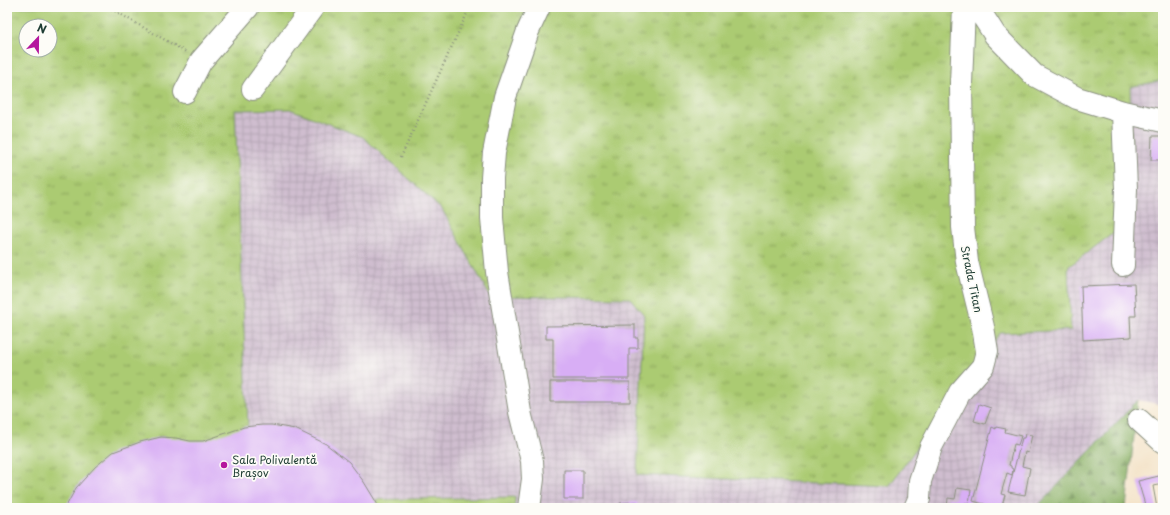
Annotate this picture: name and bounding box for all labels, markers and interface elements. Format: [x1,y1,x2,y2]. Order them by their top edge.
north arrow [18,18,58,58]
text: N [35,19,49,38]
street label: Strada Titan [957,244,987,314]
place label: Sala Polivalentă Brașov [232,451,317,481]
marker: Sala Polivalentă Brașov [219,460,229,470]

